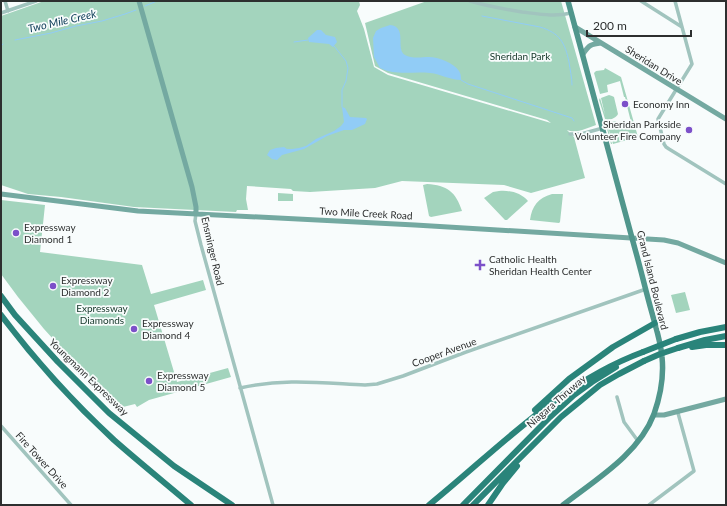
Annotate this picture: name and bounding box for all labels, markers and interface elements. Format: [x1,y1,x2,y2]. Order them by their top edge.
water label: Two Mile Creek [26,6,98,35]
scale bar [587,12,691,38]
text: 200 m [593,18,627,33]
street label: Sheridan Drive [623,43,685,87]
park label: Sheridan Park [490,50,551,62]
place label: Economy Inn [633,98,690,110]
marker: Economy Inn [620,99,630,109]
place label: Sheridan Parkside Volunteer Fire Company [575,118,682,142]
marker: Sheridan Parkside Volunteer Fire Company [684,125,694,135]
street label: Two Mile Creek Road [319,205,413,221]
street label: Ensminger Road [199,215,227,287]
place label: Expressway Diamond 1 [24,221,76,245]
marker: Expressway Diamond 1 [11,228,21,238]
street label: Grand Island Boulevard [635,229,671,331]
place label: Catholic Health Sheridan Health Center [489,253,592,277]
marker: Catholic Health Sheridan Health Center [474,259,486,271]
place label: Expressway Diamond 2 [61,274,113,298]
marker: Expressway Diamond 2 [48,281,58,291]
park label: Expressway Diamonds [76,302,129,326]
place label: Expressway Diamond 4 [142,317,194,341]
marker: Expressway Diamond 4 [129,324,139,334]
street label: Cooper Avenue [410,335,478,369]
street label: Youngmann Expressway [47,336,132,419]
place label: Expressway Diamond 5 [157,369,209,393]
street label: Niagara Thruway [524,372,589,430]
marker: Expressway Diamond 5 [144,376,154,386]
street label: Fire Tower Drive [13,429,71,491]

